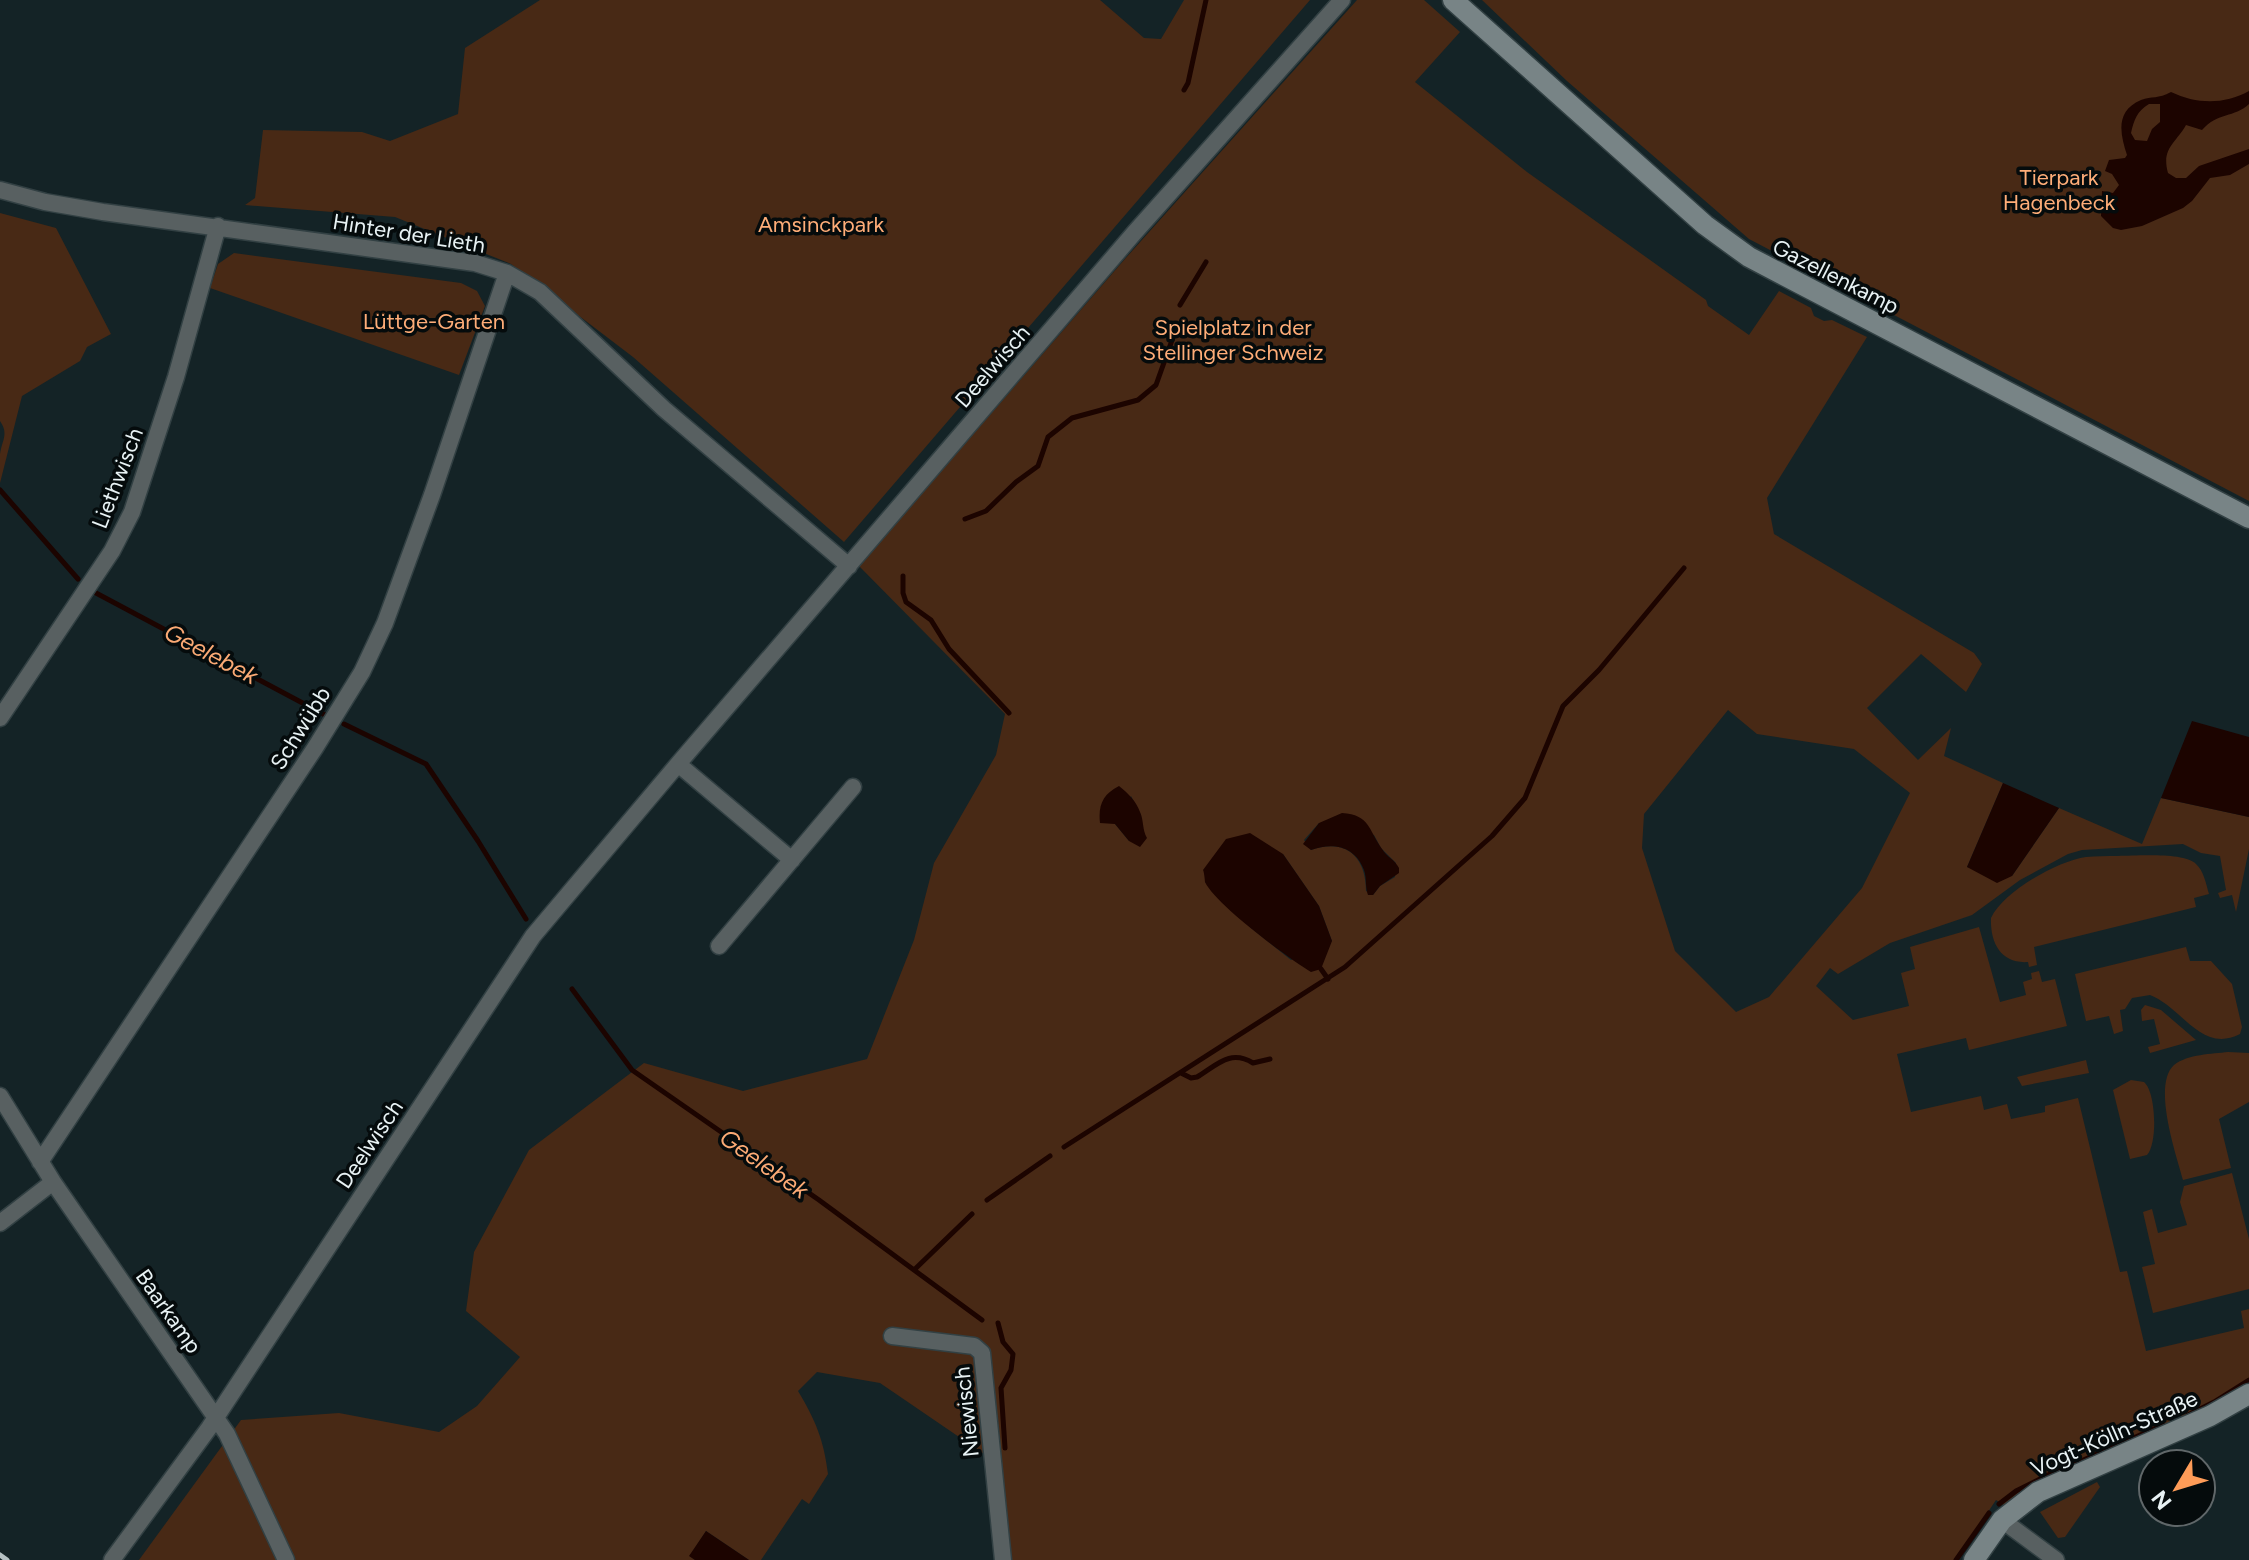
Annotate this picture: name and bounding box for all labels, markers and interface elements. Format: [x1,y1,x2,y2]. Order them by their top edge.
park label: Tierpark Hagenbeck [2003,164,2116,216]
street label: Hinter der Lieth [331,208,487,259]
park label: Amsinckpark [758,211,884,238]
street label: Gazellenkamp [1768,233,1903,320]
park label: Lüttge-Garten [363,308,505,335]
park label: Spielplatz in der Stellinger Schweiz [1142,314,1324,366]
street label: Deelwisch [949,319,1036,413]
street label: Liethwisch [86,424,149,532]
water label: Geelebek [159,617,264,691]
street label: Schwübb [264,682,336,775]
street label: Deelwisch [330,1095,409,1194]
water label: Geelebek [714,1123,815,1205]
street label: Baarkamp [130,1264,207,1359]
street label: Niewisch [948,1365,985,1458]
street label: Vogt-Kölln-Straße [2027,1385,2202,1482]
north arrow [2137,1448,2217,1528]
text: N [2146,1485,2178,1515]

